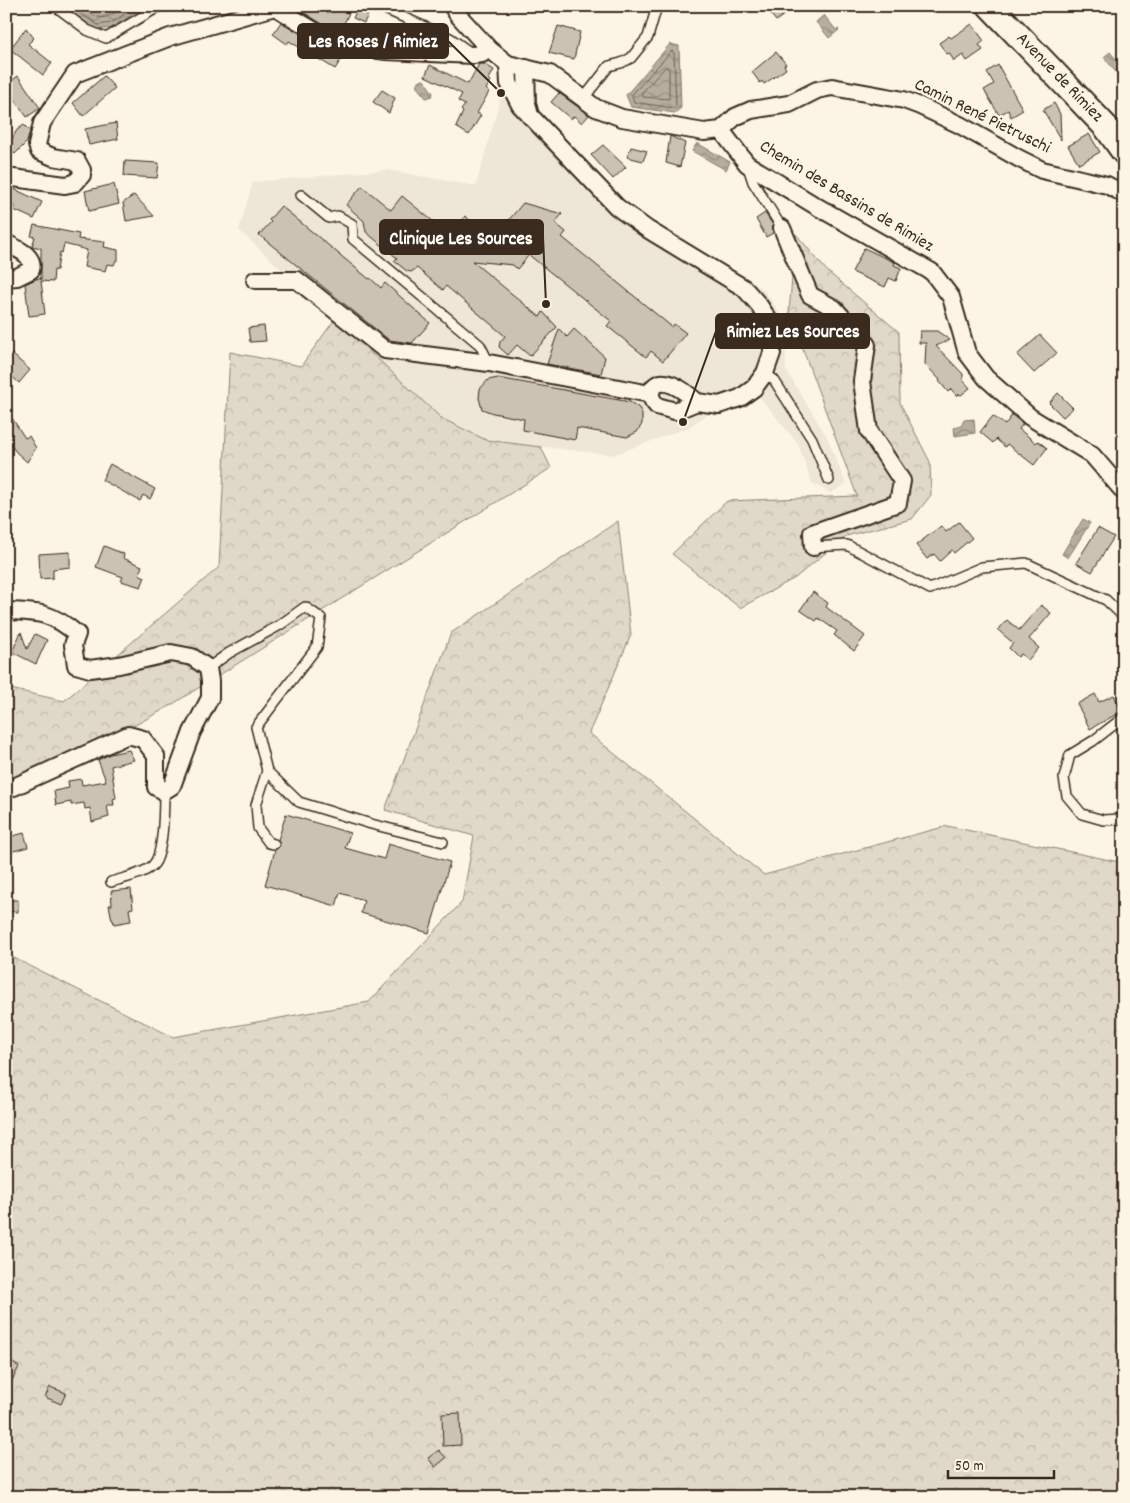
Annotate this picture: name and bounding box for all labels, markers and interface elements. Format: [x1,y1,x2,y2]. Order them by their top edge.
callout: Les Roses / Rimiez [298,24,448,58]
street label: Avenue de Rimiez [1010,27,1109,129]
text: Les Roses / Rimiez [308,30,439,57]
street label: Camin René Pietruschi [909,73,1055,161]
street label: Chemin des Bassins de Rimiez [754,135,938,259]
callout: Clinique Les Sources [380,220,543,254]
text: Clinique Les Sources [389,227,533,254]
callout: Rimiez Les Sources [716,314,869,348]
text: Rimiez Les Sources [726,320,860,347]
scale bar [948,1448,1054,1480]
text: 50 m [955,1456,984,1478]

